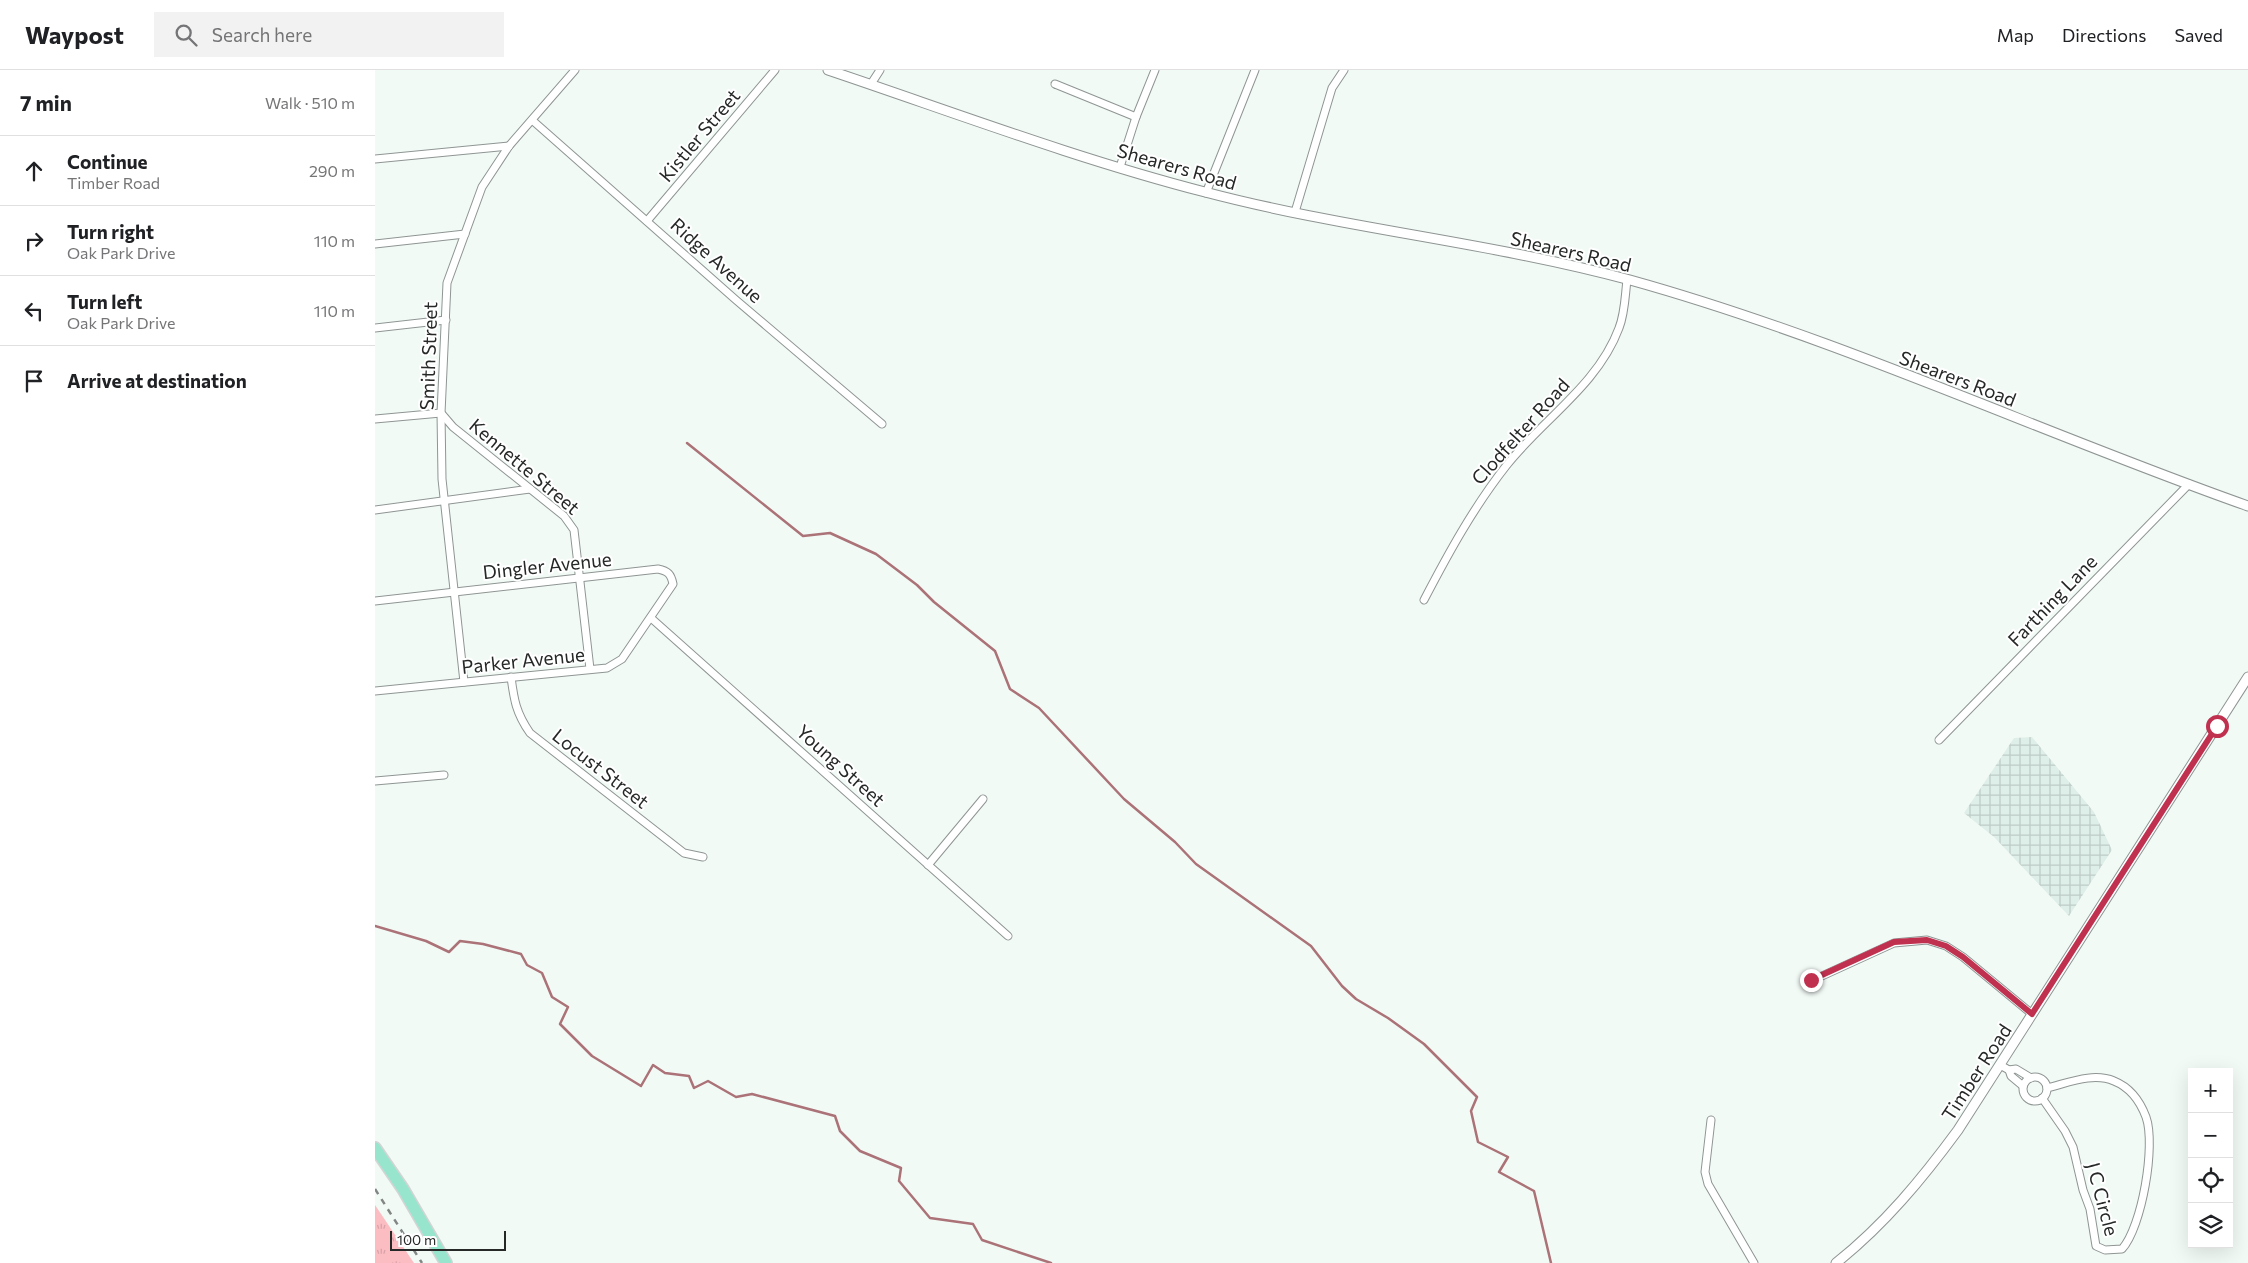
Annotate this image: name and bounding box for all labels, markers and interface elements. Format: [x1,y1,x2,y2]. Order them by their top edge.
search box [154,12,504,57]
text: Waypost [25,20,124,49]
icon: search [172,21,200,49]
text: Search here [212,23,312,46]
text: Map [1997,24,2034,46]
text: Directions [2062,24,2146,46]
text: Saved [2174,24,2223,46]
street label: Kistler Street [654,84,745,186]
text: 7 min [20,90,72,115]
text: Walk · 510 m [265,93,355,112]
street label: Shearers Road [1115,138,1239,194]
text: Continue [67,150,147,173]
icon: ahead [20,157,48,185]
text: 290 m [309,161,355,180]
text: Timber Road [67,173,160,192]
street label: Ridge Avenue [666,213,768,307]
text: Turn right [67,220,154,243]
street label: Shearers Road [1508,226,1634,276]
icon: right [20,227,48,255]
text: 110 m [314,231,355,250]
text: Oak Park Drive [67,243,175,262]
text: Turn left [67,290,142,313]
icon: left [20,297,48,325]
text: 110 m [314,301,355,320]
street label: Smith Street [415,301,441,411]
text: Oak Park Drive [67,313,175,332]
street label: Shearers Road [1896,345,2020,411]
icon: arrive [20,367,48,395]
text: Arrive at destination [67,369,247,392]
street label: Clodfelter Road [1466,373,1574,489]
street label: Kennette Street [465,413,585,519]
street label: Dingler Avenue [481,547,613,583]
street label: Farthing Lane [2003,550,2101,650]
street label: Parker Avenue [460,642,586,678]
route start [2206,715,2229,738]
street label: Young Street [792,719,890,811]
street label: Locust Street [548,723,654,813]
route end [1800,969,1823,992]
street label: Timber Road [1936,1019,2016,1125]
map controls [2188,1068,2233,1248]
button: + [2188,1068,2233,1113]
button: − [2188,1113,2233,1158]
button: locate [2188,1158,2233,1203]
street label: J C Circle [2082,1160,2124,1238]
button: layers [2188,1203,2233,1248]
scale bar [390,1228,506,1251]
text: 100 m [397,1231,436,1248]

